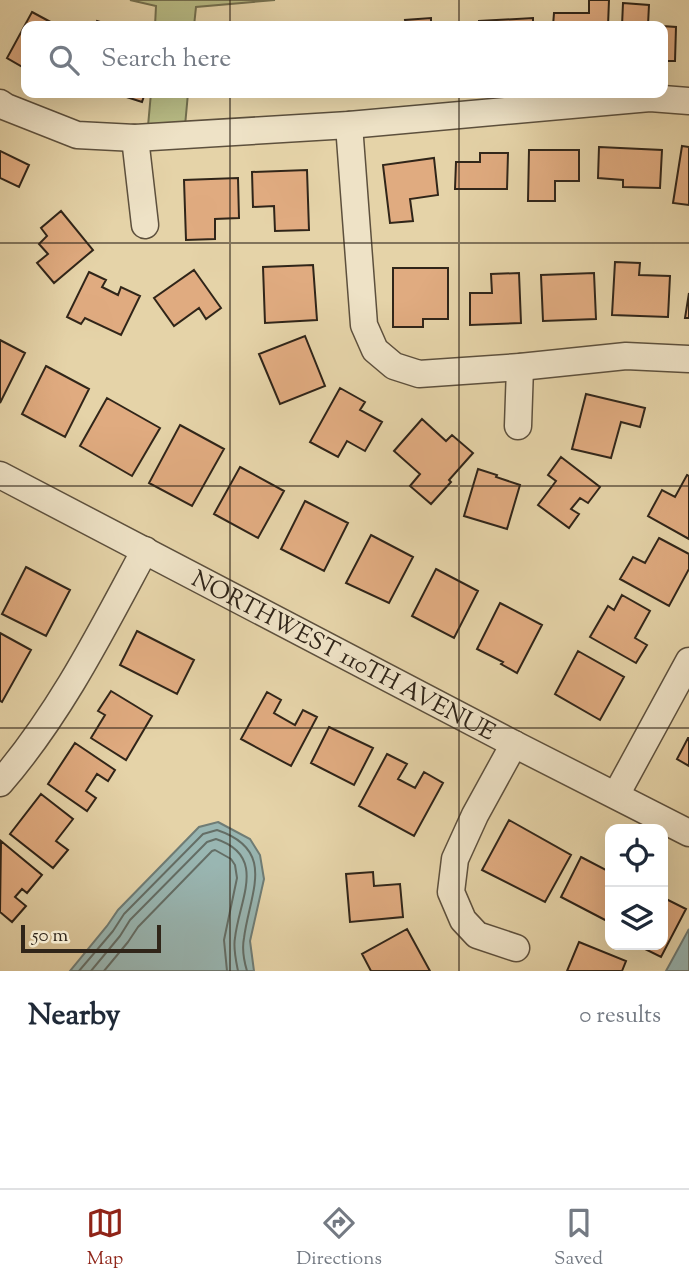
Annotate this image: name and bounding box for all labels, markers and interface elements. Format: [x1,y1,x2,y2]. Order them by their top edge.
search box [21,21,668,98]
icon: search [45,41,83,79]
text: Search here [101,41,231,78]
street label: NORTHWEST 110TH AVENUE [185,563,501,751]
map controls [605,824,668,950]
button: locate [605,824,668,887]
button: layers [605,887,668,950]
scale bar [21,922,161,954]
text: 50 m [32,923,68,950]
text: Nearby [28,995,120,1038]
text: 0 results [579,1000,661,1033]
tab: Map [86,1204,124,1273]
tab: Directions [296,1204,382,1273]
tab: Saved [554,1204,603,1273]

